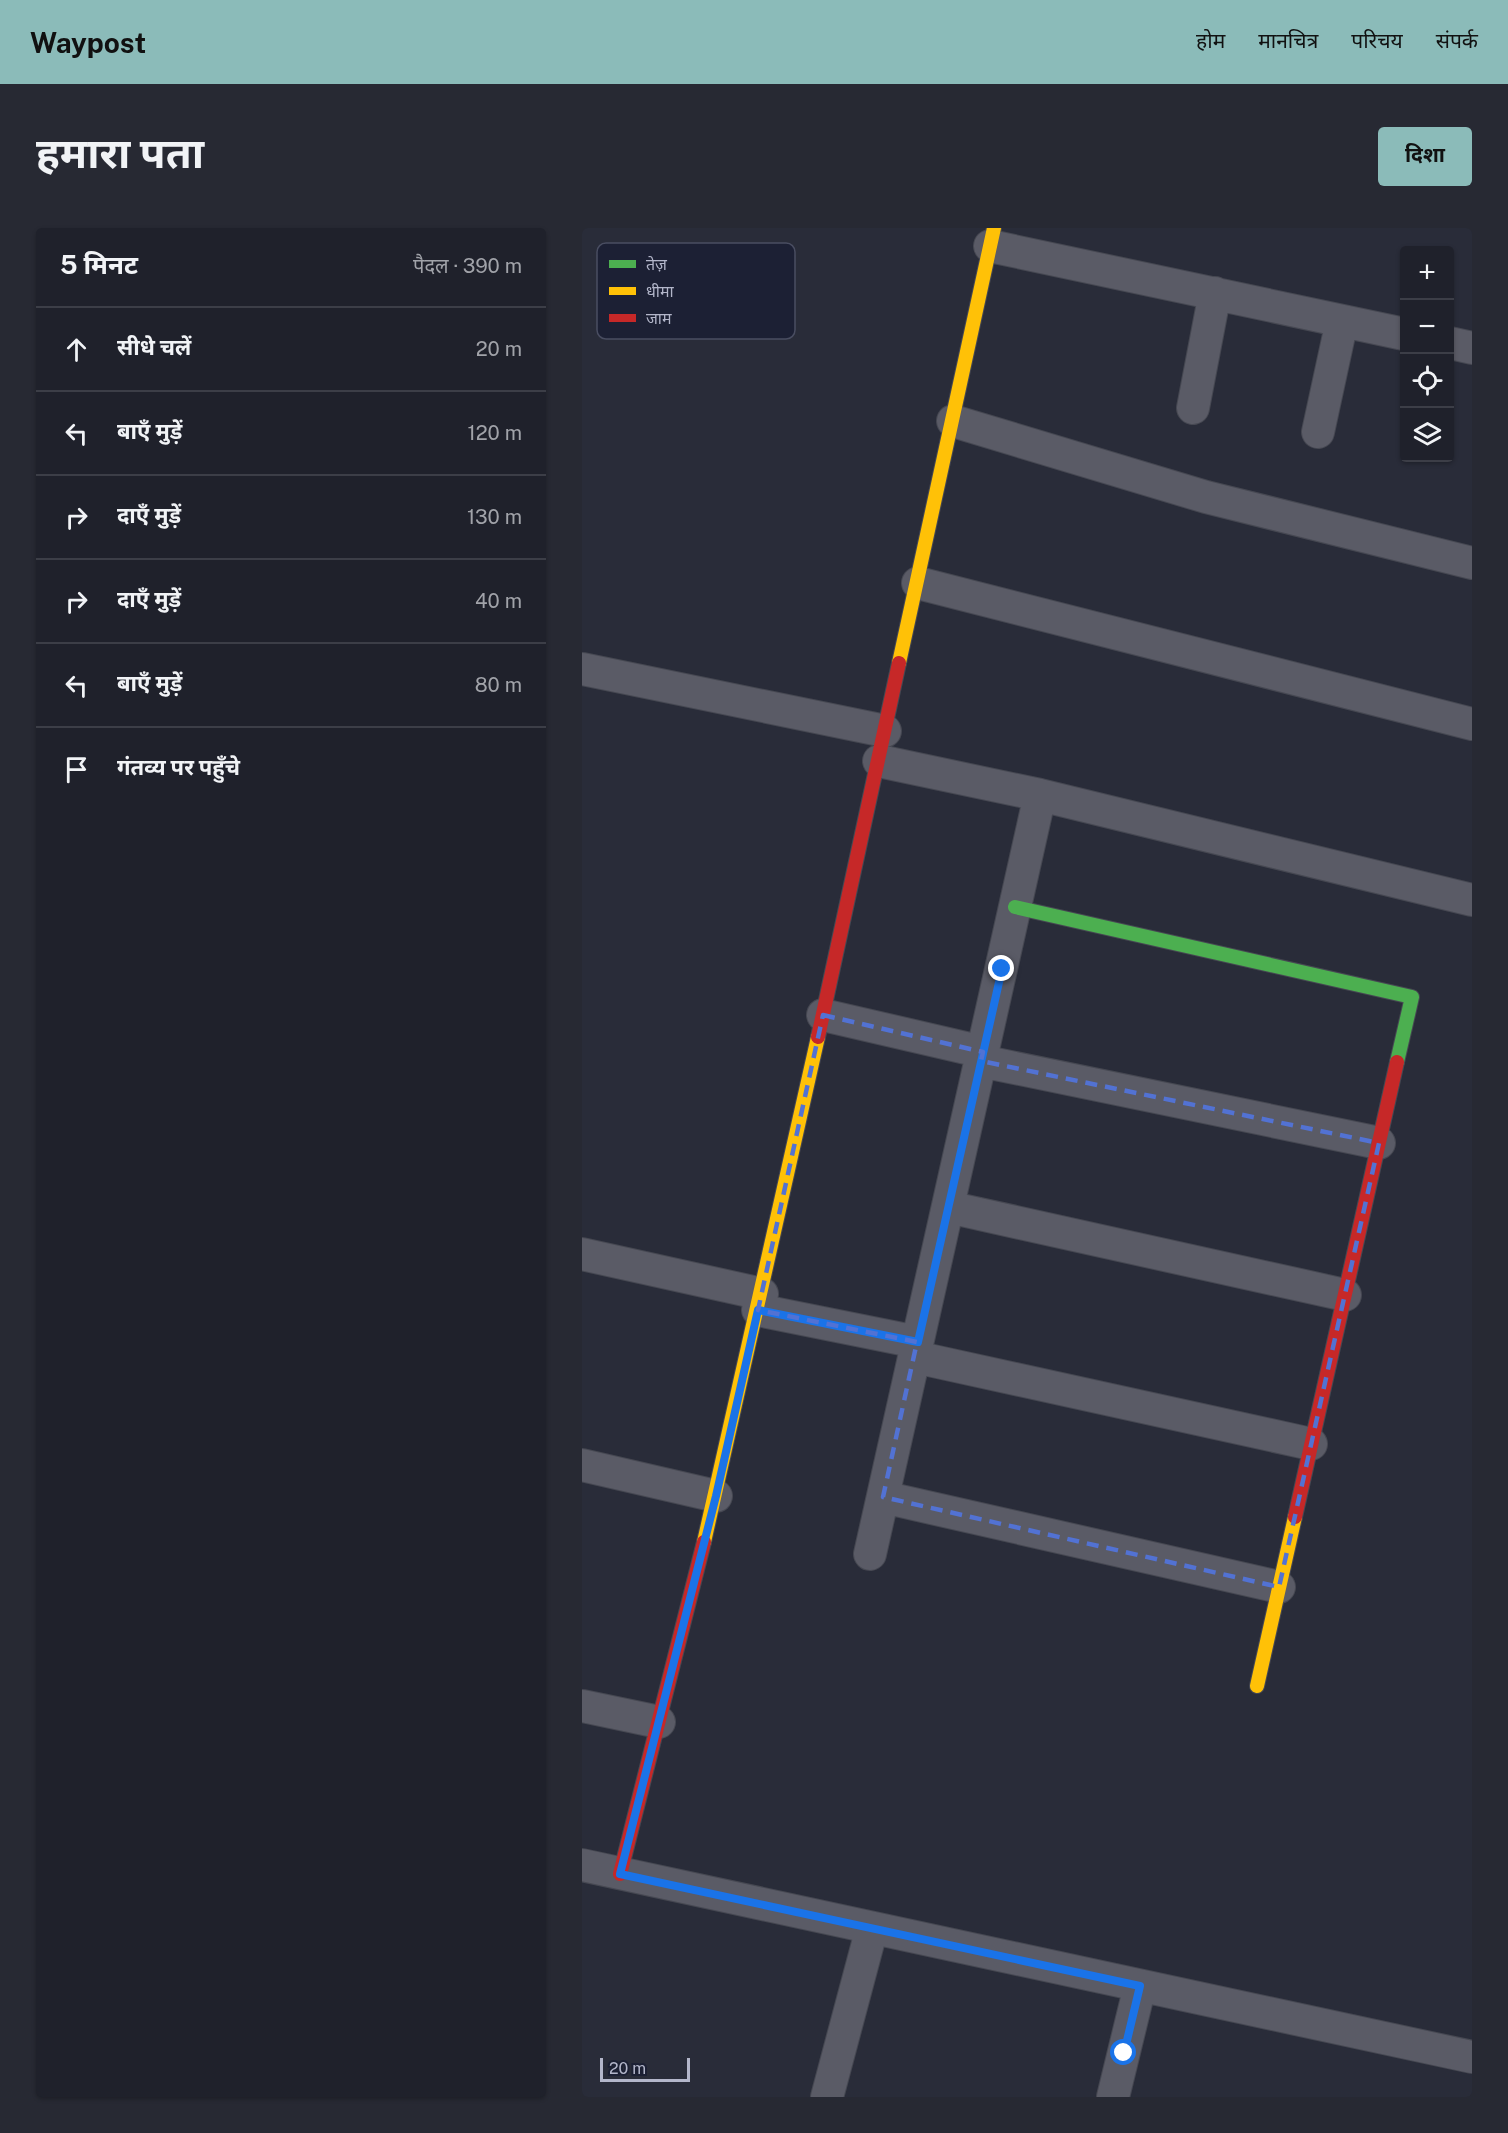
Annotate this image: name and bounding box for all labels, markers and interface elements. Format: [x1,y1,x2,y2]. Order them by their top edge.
text: Waypost [30,26,146,59]
text: होम [1196,28,1225,53]
text: मानचित्र [1258,28,1318,53]
text: परिचय [1351,28,1403,53]
text: संपर्क [1436,28,1478,53]
button: दिशा [1378,127,1472,186]
text: हमारा पता [36,128,204,177]
legend [597,243,795,339]
map controls [1400,246,1454,462]
button: + [1400,246,1454,300]
text: 5 मिनट [60,249,138,280]
text: पैदल · 390 m [413,254,522,278]
text: तेज़ [646,255,668,274]
text: धीमा [646,282,675,301]
button: − [1400,300,1454,354]
text: जाम [646,309,672,328]
icon: ahead [60,333,93,366]
text: सीधे चलें [117,334,191,360]
text: 20 m [476,337,522,361]
button: locate [1400,354,1454,408]
button: layers [1400,408,1454,462]
icon: left [60,417,93,450]
text: बाएँ मुड़ें [117,418,182,444]
text: 120 m [468,421,522,445]
icon: right [60,501,93,534]
text: दाएँ मुड़ें [117,502,181,528]
text: 130 m [467,505,522,529]
icon: right [60,585,93,618]
text: दाएँ मुड़ें [117,586,181,612]
text: 40 m [475,589,522,613]
icon: left [60,669,93,702]
text: बाएँ मुड़ें [117,670,182,696]
text: 80 m [475,673,522,697]
icon: arrive [60,753,93,786]
text: गंतव्य पर पहुँचे [117,754,240,780]
route end [988,955,1014,981]
route start [1110,2039,1136,2065]
scale bar [600,2055,690,2082]
text: 20 m [609,2059,646,2078]

